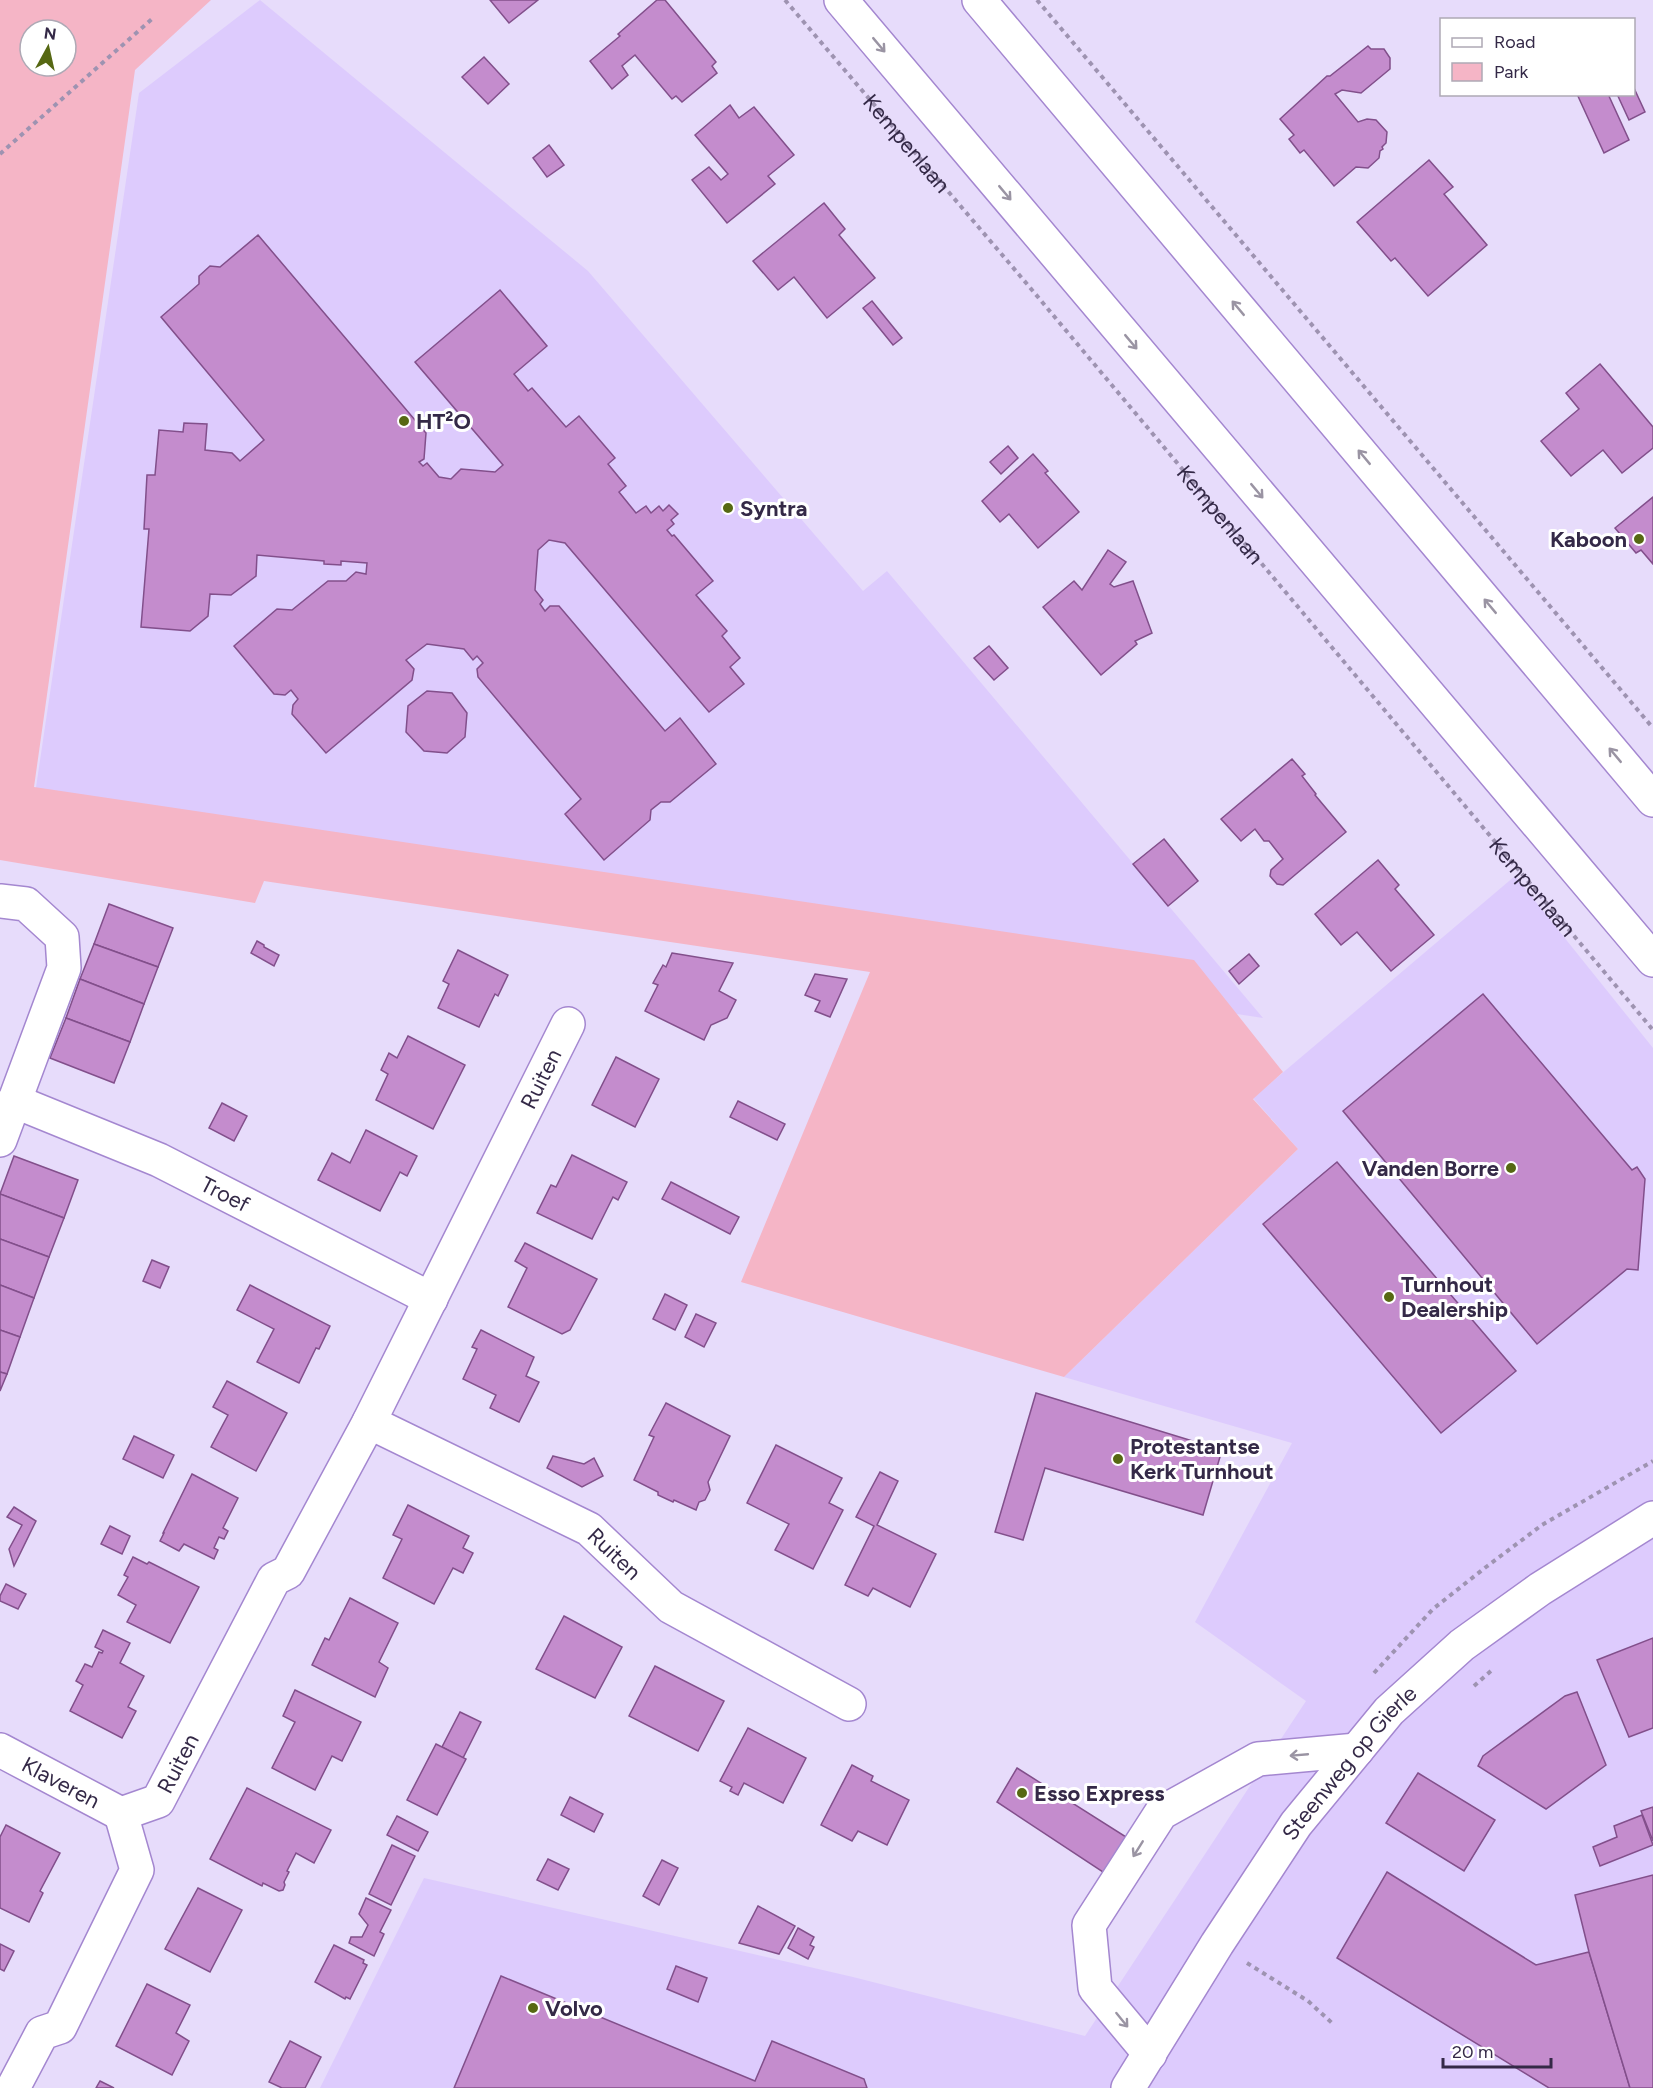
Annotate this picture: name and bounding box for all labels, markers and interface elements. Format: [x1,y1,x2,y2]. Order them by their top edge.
north arrow [18,18,78,78]
legend [1440,18,1635,96]
text: N [43,23,57,44]
text: Road [1494,31,1535,53]
one-way arrow [872,37,886,52]
text: Park [1494,61,1529,83]
street label: Kempenlaan [857,89,956,198]
one-way arrow [998,185,1012,200]
one-way arrow [1232,300,1245,316]
one-way arrow [1124,334,1138,349]
place label: HT²O [416,408,471,435]
marker: HT²O [397,414,411,428]
one-way arrow [1357,450,1371,465]
street label: Kempenlaan [1171,460,1269,570]
one-way arrow [1250,483,1264,498]
place label: Syntra [740,495,807,522]
marker: Syntra [721,501,735,515]
place label: Kaboon [1550,526,1627,553]
marker: Kaboon [1632,532,1646,546]
one-way arrow [1483,598,1496,614]
one-way arrow [1609,747,1622,763]
street label: Kempenlaan [1483,832,1582,942]
street label: Ruiten [515,1044,567,1113]
place label: Vanden Borre [1362,1155,1499,1182]
marker: Vanden Borre [1504,1161,1518,1175]
street label: Troef [196,1171,255,1218]
place label: Turnhout Dealership [1401,1271,1508,1323]
marker: Turnhout Dealership [1382,1290,1396,1304]
place label: Protestantse Kerk Turnhout [1130,1433,1274,1485]
marker: Protestantse Kerk Turnhout [1111,1452,1125,1466]
street label: Ruiten [582,1522,647,1585]
street label: Steenweg op Gierle [1276,1680,1422,1845]
street label: Ruiten [151,1729,205,1798]
one-way arrow [1289,1750,1309,1761]
street label: Klaveren [17,1751,104,1814]
place label: Esso Express [1034,1780,1164,1807]
marker: Esso Express [1015,1786,1029,1800]
one-way arrow [1131,1840,1143,1857]
place label: Volvo [545,1995,603,2022]
marker: Volvo [526,2001,540,2015]
one-way arrow [1115,2012,1128,2028]
scale bar [1443,2031,1551,2069]
text: 20 m [1452,2041,1493,2063]

